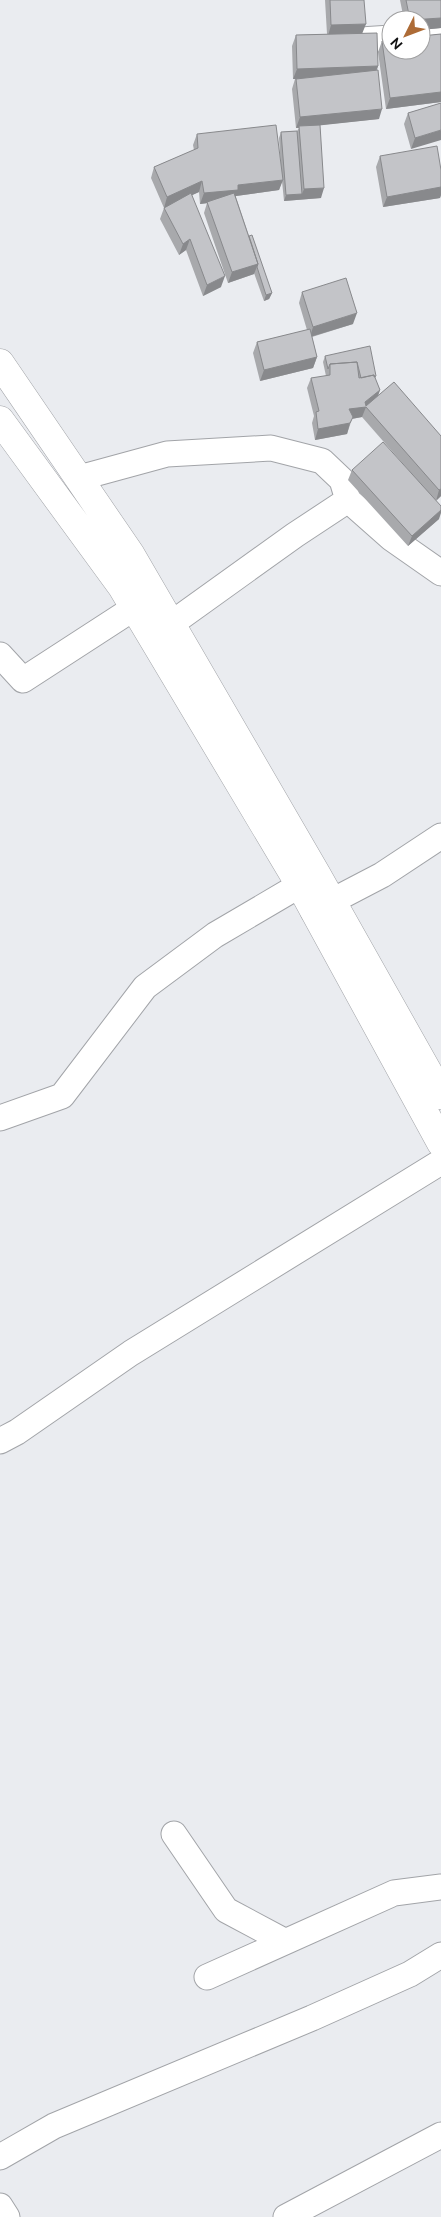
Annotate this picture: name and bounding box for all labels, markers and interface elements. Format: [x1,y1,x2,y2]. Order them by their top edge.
north arrow [381,10,431,60]
text: N [387,34,406,53]

